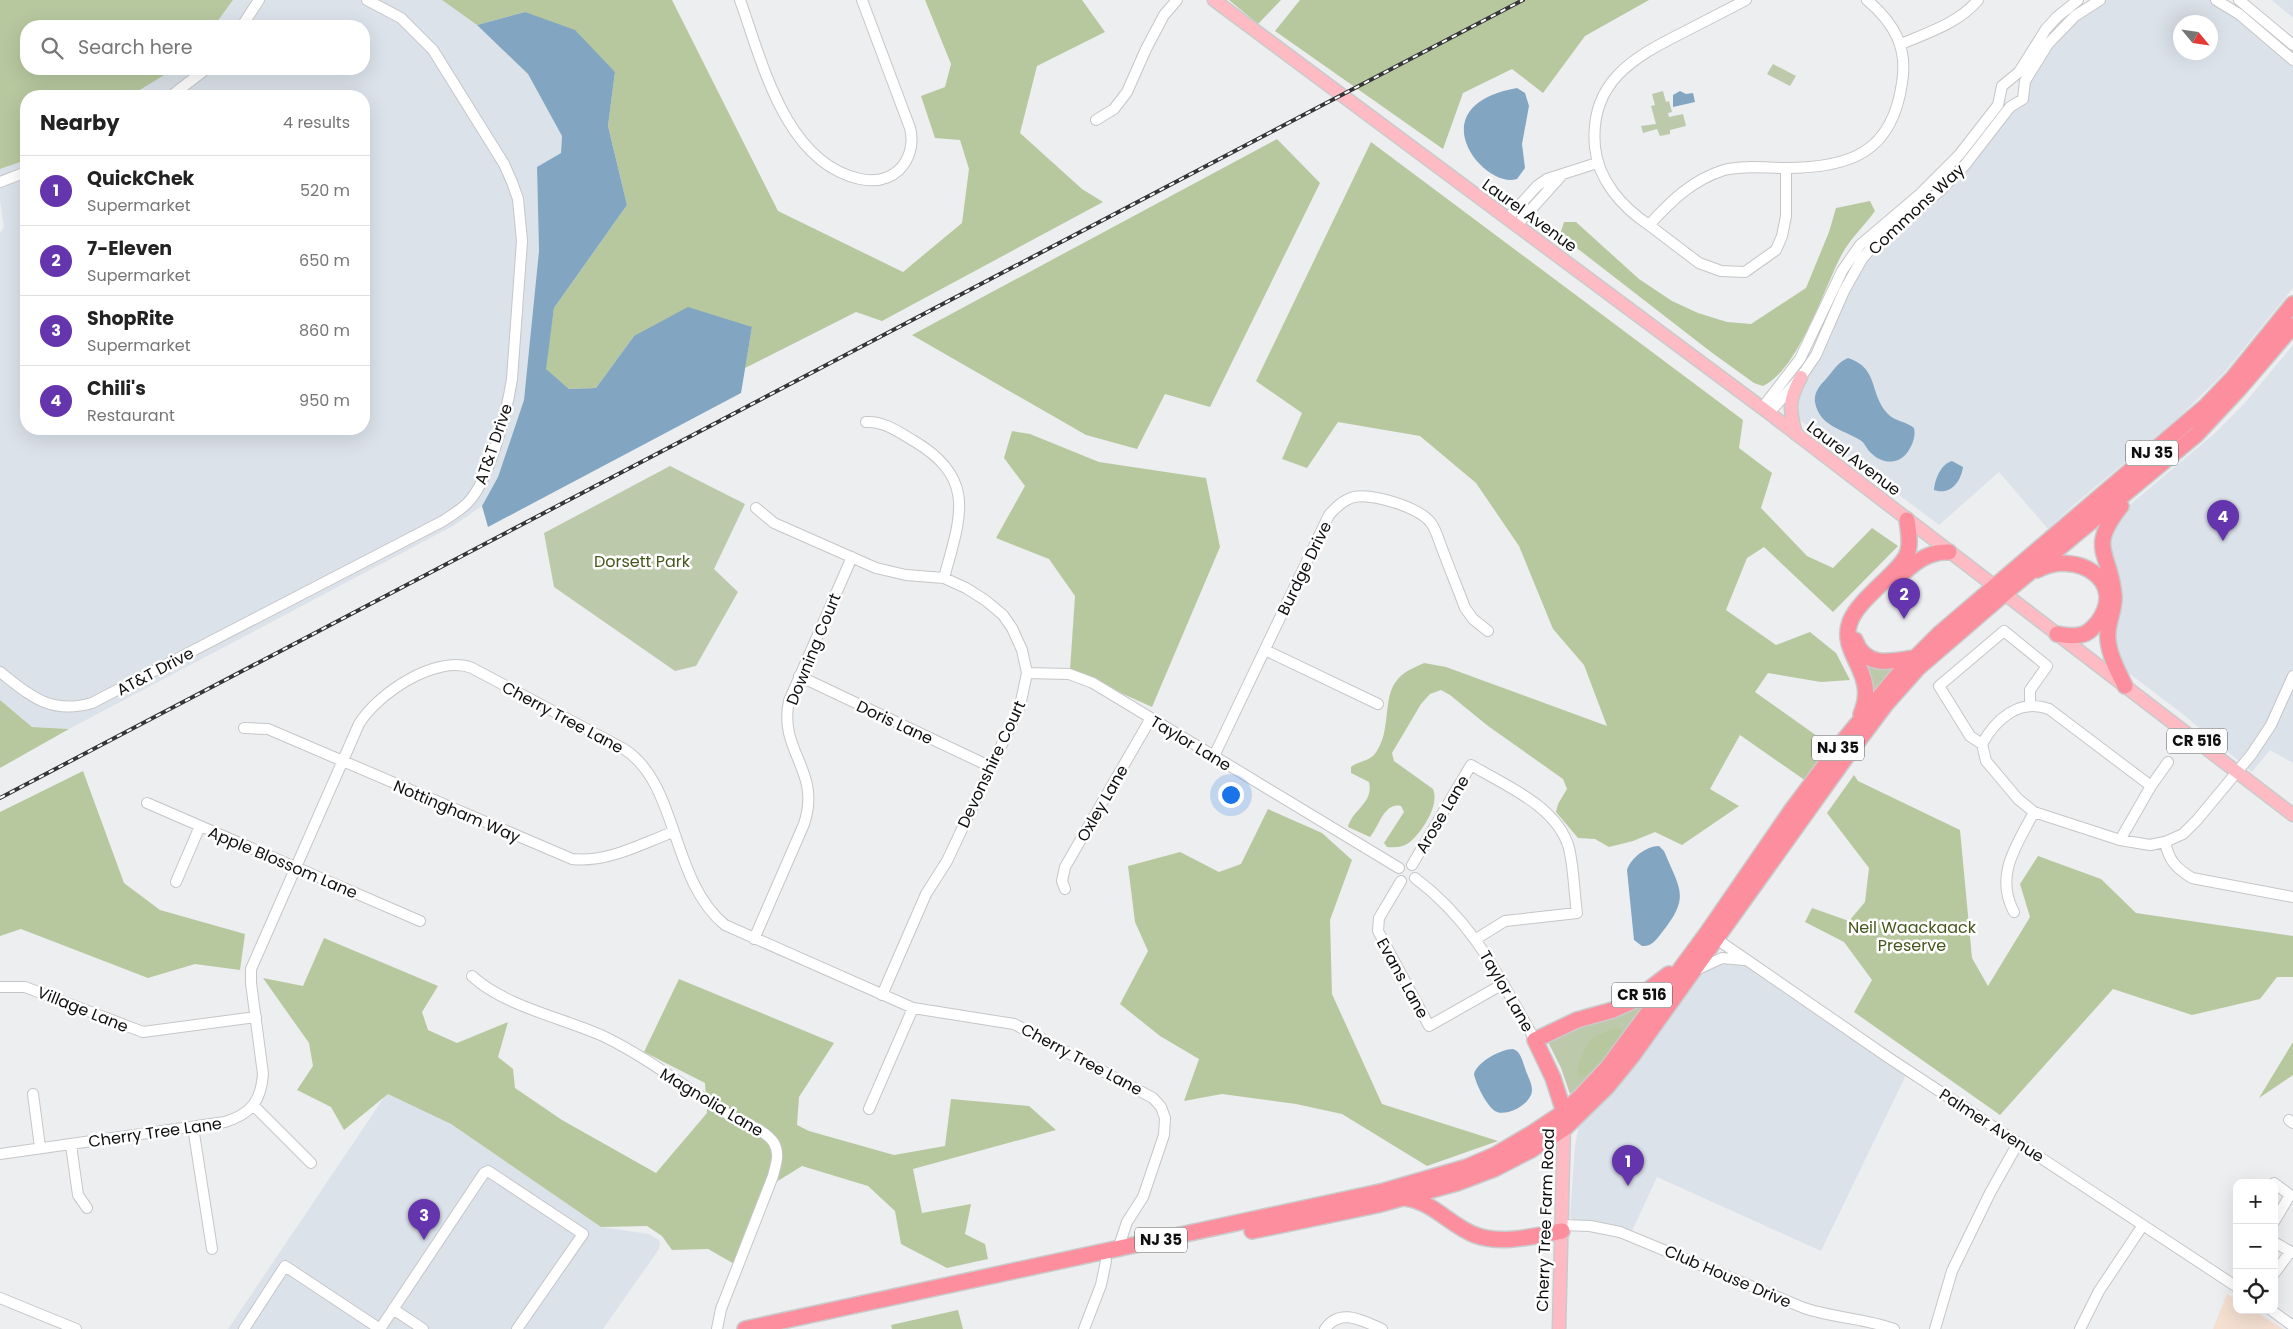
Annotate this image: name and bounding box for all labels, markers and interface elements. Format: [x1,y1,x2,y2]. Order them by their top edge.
north arrow [2173,15,2218,60]
search box [20,20,370,75]
icon: search [38,34,66,62]
text: Search here [78,34,192,61]
text: Nearby [40,108,120,137]
text: 4 results [283,111,350,134]
street label: Commons Way [1863,159,1970,260]
text: QuickChek [87,165,194,192]
street label: Laurel Avenue [1478,173,1582,258]
text: 1 [53,179,59,202]
text: 520 m [300,179,350,202]
text: Supermarket [87,194,191,217]
text: 7-Eleven [87,235,172,262]
text: 2 [51,249,61,272]
text: 650 m [299,249,350,272]
text: Supermarket [87,264,191,287]
text: ShopRite [87,305,174,332]
text: 3 [51,319,61,342]
text: 860 m [299,319,350,342]
text: Supermarket [87,334,191,357]
text: Chili's [87,375,146,402]
text: 4 [51,389,61,412]
text: 950 m [299,389,350,412]
street label: AT&T Drive [469,400,518,488]
text: Restaurant [87,404,175,427]
street label: Laurel Avenue [1802,415,1905,501]
road number: NJ 35 [2126,440,2178,466]
pin: 4 [2207,500,2239,541]
street label: Burdge Drive [1272,517,1337,619]
park label: Dorsett Park [594,550,691,573]
pin: 2 [1888,578,1920,619]
street label: Downing Court [781,590,846,709]
street label: AT&T Drive [113,641,198,701]
street label: Cherry Tree Lane [498,676,628,759]
street label: Doris Lane [853,695,937,750]
street label: Devonshire Court [952,697,1031,832]
street label: Taylor Lane [1146,710,1236,777]
road number: CR 516 [2167,728,2227,754]
road number: NJ 35 [1812,736,1864,760]
street label: Oxley Lane [1071,761,1134,846]
street label: Arose Lane [1410,771,1475,858]
street label: Nottingham Way [390,774,524,848]
your location [1218,782,1244,808]
street label: Apple Blossom Lane [205,821,361,904]
park label: Neil Waackaack Preserve [1848,916,1977,957]
street label: Evans Lane [1371,934,1434,1023]
street label: Taylor Lane [1474,946,1539,1036]
street label: Village Lane [34,981,132,1038]
road number: CR 516 [1612,982,1672,1008]
street label: Cherry Tree Lane [1017,1018,1147,1101]
street label: Magnolia Lane [656,1063,768,1142]
street label: Palmer Avenue [1935,1083,2049,1168]
street label: Cherry Tree Lane [87,1112,223,1153]
street label: Cherry Tree Farm Road [1531,1128,1560,1312]
pin: 1 [1612,1145,1644,1186]
map controls [2233,1179,2278,1314]
button: + [2233,1179,2278,1224]
pin: 3 [408,1199,440,1240]
button: − [2233,1224,2278,1269]
road number: NJ 35 [1135,1228,1187,1252]
street label: Club House Drive [1661,1239,1795,1314]
button: locate [2233,1269,2278,1314]

